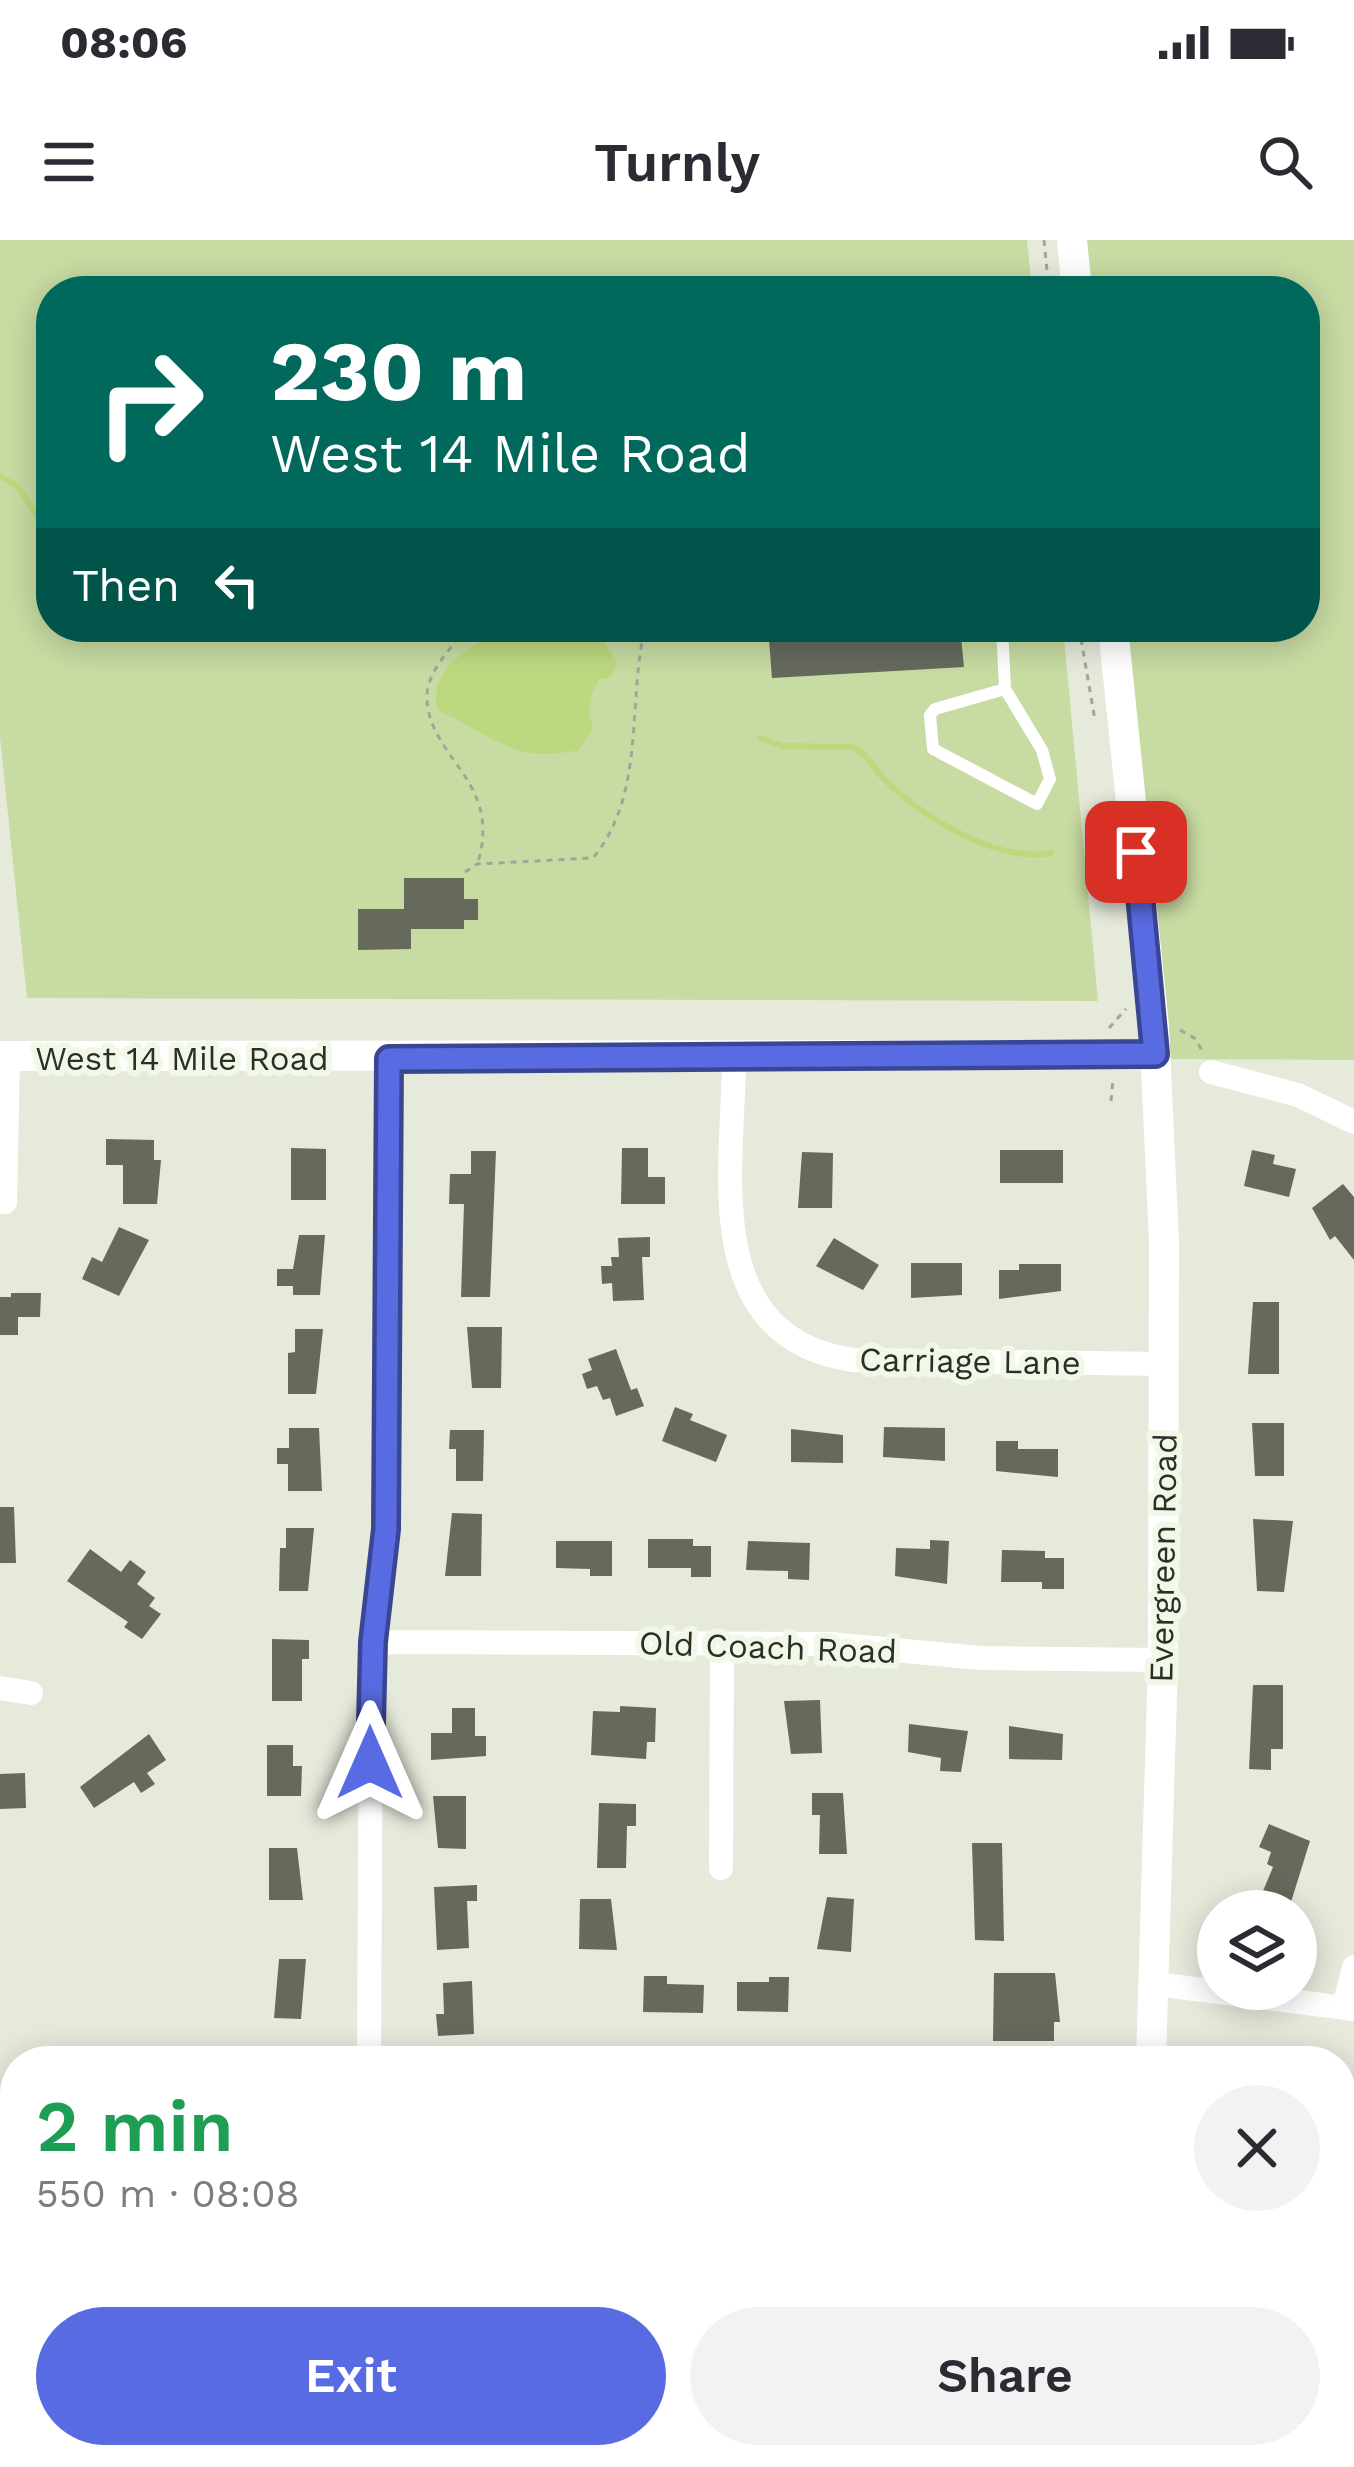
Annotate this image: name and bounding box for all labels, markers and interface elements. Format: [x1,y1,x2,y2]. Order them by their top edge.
text: 08:06 [60,16,188,69]
icon: menu [36,129,102,195]
icon: search [1252,129,1318,195]
text: Turnly [594,131,760,194]
text: 230 m [270,322,527,420]
icon: right [72,324,228,480]
text: West 14 Mile Road [270,422,751,485]
icon: left [204,552,270,618]
text: Then [72,559,180,612]
pin [1085,801,1187,903]
icon: arrive [1103,819,1169,885]
street label: West 14 Mile Road [35,1039,329,1078]
street label: Carriage Lane [859,1340,1081,1382]
street label: Evergreen Road [1141,1433,1185,1683]
street label: Old Coach Road [638,1623,898,1671]
position arrow [307,1700,433,1826]
map controls [1197,1890,1317,2010]
button: layers [1197,1890,1317,2010]
text: 2 min [36,2084,234,2168]
button: close [1194,2085,1320,2211]
text: 550 m · 08:08 [36,2171,300,2216]
button: Exit [36,2307,666,2445]
button: Share [690,2307,1320,2445]

